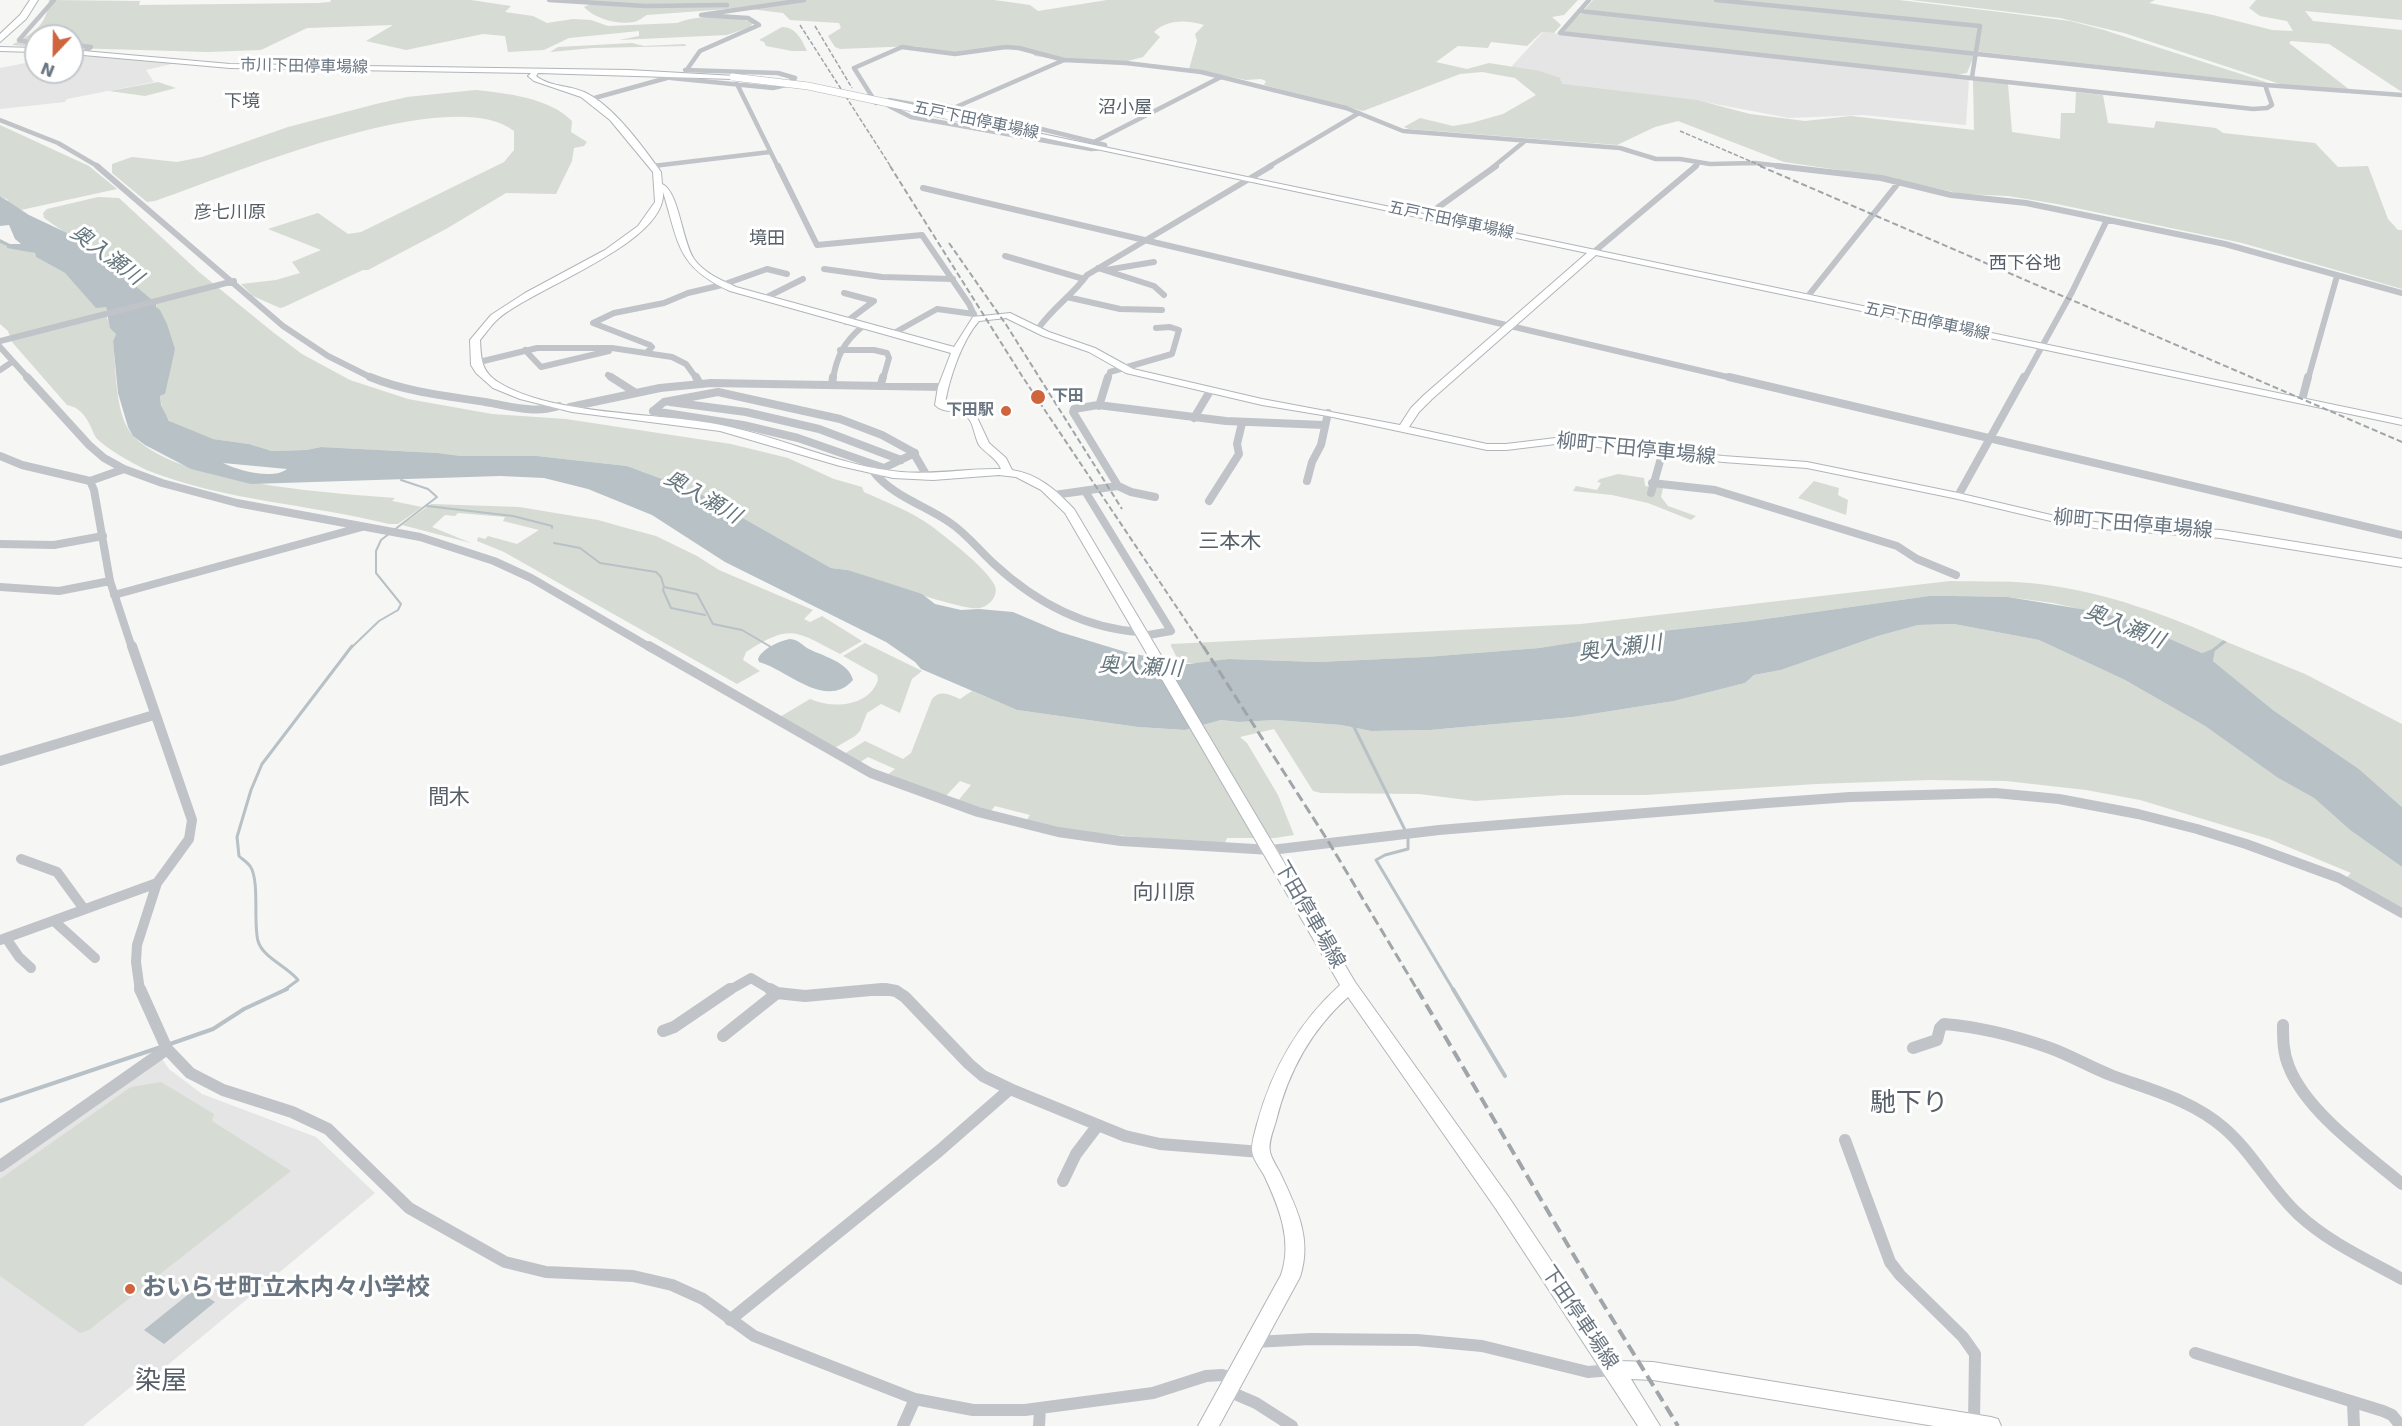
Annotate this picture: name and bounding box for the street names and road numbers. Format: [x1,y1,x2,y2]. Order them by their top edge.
street label: 市川下田停車場線 [240,56,368,78]
street label: 五戸下田停車場線 [911,98,1041,144]
street label: 五戸下田停車場線 [1386,198,1516,244]
street label: 五戸下田停車場線 [1862,299,1992,345]
street label: 柳町下田停車場線 [1555,430,1717,470]
street label: 柳町下田停車場線 [2052,506,2214,544]
street label: 下田停車場線 [1269,857,1349,973]
street label: 下田停車場線 [1536,1262,1622,1374]

